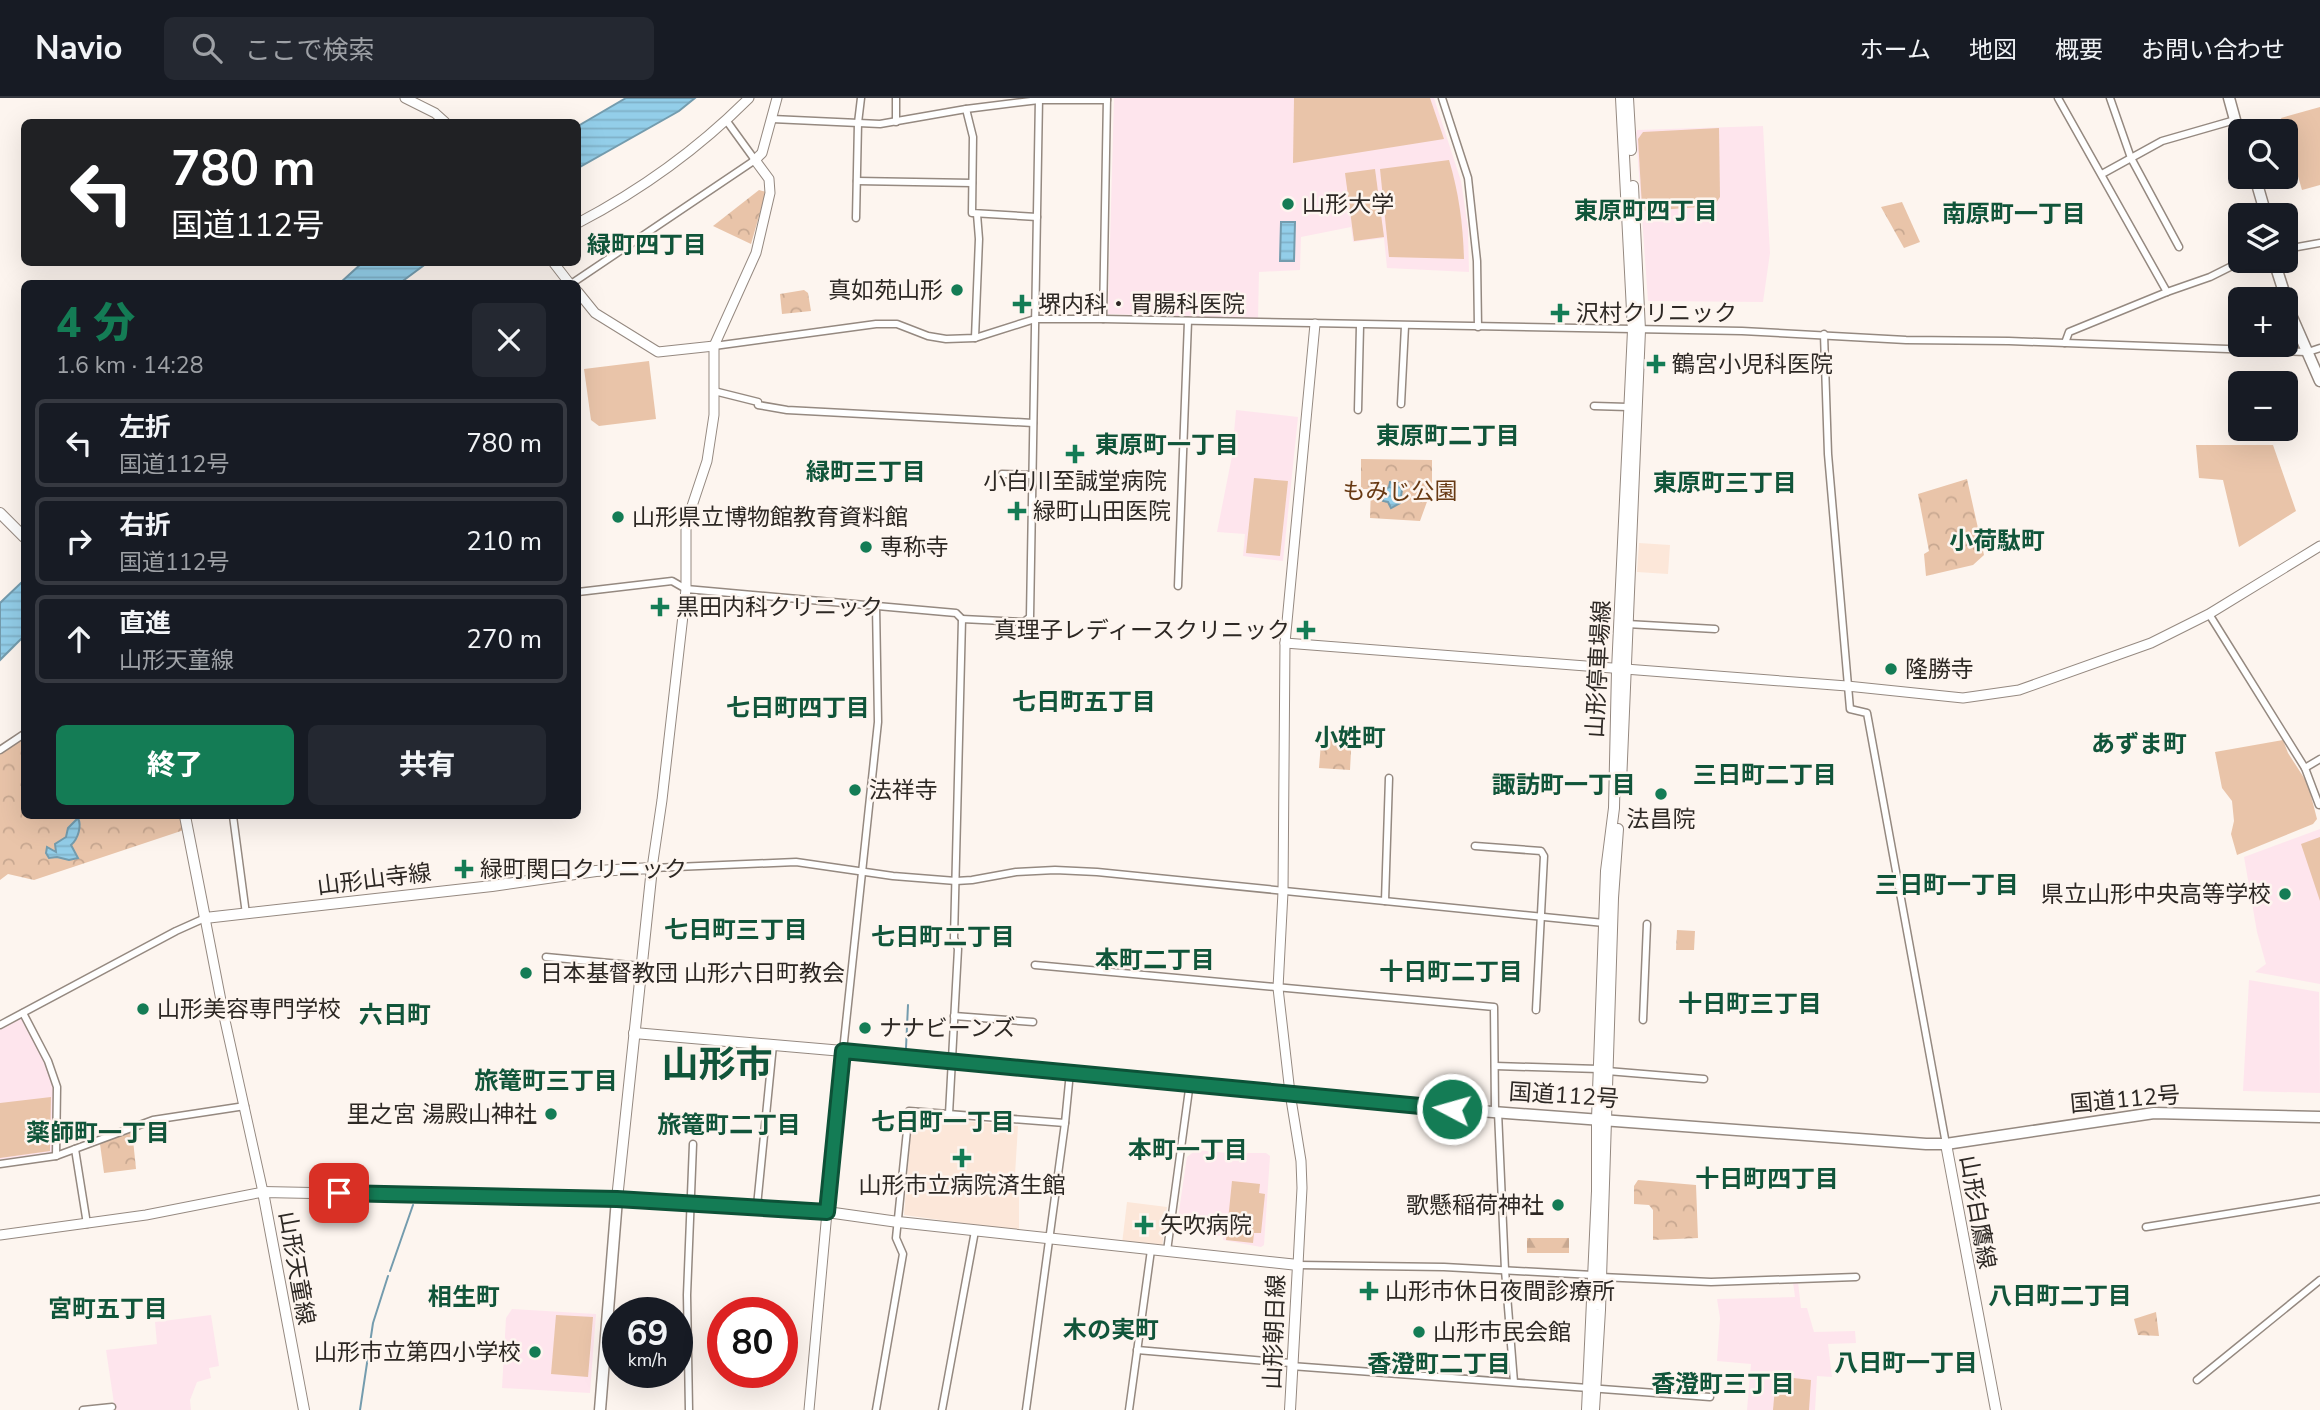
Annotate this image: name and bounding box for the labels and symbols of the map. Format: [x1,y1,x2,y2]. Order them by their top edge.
place label: 山形大学 [1302,189,1394,220]
district label: 東原町四丁目 [1574,195,1718,227]
marker: 山形大学 [1280,196,1296,212]
district label: 南原町一丁目 [1942,198,2086,230]
district label: 緑町四丁目 [587,229,707,261]
place label: 真如苑山形 [828,275,943,306]
marker: 真如苑山形 [949,282,965,298]
place label: 堺内科・胃腸科医院 [1038,289,1245,320]
marker: 堺内科・胃腸科医院 [1012,294,1032,314]
place label: 沢村クリニック [1576,298,1737,329]
marker: 沢村クリニック [1550,303,1570,323]
place label: 鶴宮小児科医院 [1672,349,1833,380]
marker: 鶴宮小児科医院 [1646,354,1666,374]
district label: 東原町二丁目 [1376,420,1520,452]
district label: 東原町一丁目 [1095,429,1239,461]
marker: 小白川至誠堂病院 [1065,444,1085,464]
district label: 緑町三丁目 [806,456,926,488]
place label: 小白川至誠堂病院 [983,466,1167,497]
district label: 東原町三丁目 [1653,467,1797,499]
park label: もみじ公園 [1343,476,1458,507]
place label: 緑町山田医院 [1033,496,1171,527]
marker: 緑町山田医院 [1007,501,1027,521]
place label: 山形県立博物館教育資料館 [632,502,908,533]
marker: 山形県立博物館教育資料館 [610,509,626,525]
district label: 小荷駄町 [1949,525,2045,557]
place label: 専称寺 [880,532,949,563]
marker: 専称寺 [858,539,874,555]
place label: 黒田内科クリニック [676,592,883,623]
marker: 黒田内科クリニック [650,597,670,617]
street label: 山形停車場線 [1579,599,1618,739]
place label: 真理子レディースクリニック [994,615,1290,646]
marker: 真理子レディースクリニック [1296,620,1316,640]
place label: 隆勝寺 [1905,654,1974,685]
marker: 隆勝寺 [1883,661,1899,677]
district label: 七日町五丁目 [1012,686,1156,718]
district label: 七日町四丁目 [726,692,870,724]
district label: 小姓町 [1314,722,1386,754]
district label: あずま町 [2091,728,2187,760]
district label: 三日町二丁目 [1693,759,1837,791]
district label: 諏訪町一丁目 [1492,769,1636,801]
place label: 法祥寺 [869,775,938,806]
marker: 法祥寺 [847,782,863,798]
marker: 法昌院 [1653,786,1669,802]
place label: 法昌院 [1627,804,1696,835]
place label: 緑町関口クリニック [480,854,687,885]
street label: 山形山寺線 [315,857,433,902]
marker: 緑町関口クリニック [454,859,474,879]
district label: 三日町一丁目 [1875,869,2019,901]
place label: 県立山形中央高等学校 [2041,879,2271,910]
marker: 県立山形中央高等学校 [2277,886,2293,902]
district label: 七日町三丁目 [664,914,808,946]
district label: 七日町二丁目 [871,921,1015,953]
district label: 本町二丁目 [1095,944,1215,976]
district label: 十日町二丁目 [1379,956,1523,988]
place label: 日本基督教団 山形六日町教会 [540,958,845,989]
marker: 日本基督教団 山形六日町教会 [518,965,534,981]
district label: 十日町三丁目 [1678,988,1822,1020]
place label: 山形美容専門学校 [157,994,341,1025]
district label: 六日町 [359,999,431,1031]
marker: 山形美容専門学校 [135,1001,151,1017]
place label: ナナビーンズ [879,1013,1015,1044]
marker: ナナビーンズ [857,1020,873,1036]
district label: 山形市 [662,1040,773,1090]
district label: 旅篭町三丁目 [474,1065,618,1097]
position arrow [1415,1072,1489,1146]
street label: 国道112号 [1508,1076,1620,1115]
street label: 国道112号 [2069,1079,2181,1120]
place label: 里之宮 湯殿山神社 [347,1099,537,1130]
marker: 里之宮 湯殿山神社 [543,1106,559,1122]
district label: 七日町一丁目 [871,1106,1015,1138]
district label: 旅篭町二丁目 [657,1109,801,1141]
district label: 薬師町一丁目 [26,1117,170,1149]
district label: 本町一丁目 [1128,1134,1248,1166]
marker: 山形市立病院済生館 [952,1148,972,1168]
street label: 山形白鷹線 [1952,1153,2003,1271]
pin [309,1163,369,1223]
district label: 十日町四丁目 [1695,1163,1839,1195]
place label: 山形市立病院済生館 [859,1170,1066,1201]
place label: 歌懸稲荷神社 [1406,1190,1544,1221]
marker: 歌懸稲荷神社 [1550,1197,1566,1213]
street label: 山形天童線 [271,1209,322,1327]
place label: 矢吹病院 [1160,1210,1252,1241]
marker: 矢吹病院 [1134,1215,1154,1235]
street label: 山形朝日線 [1257,1274,1292,1390]
place label: 山形市休日夜間診療所 [1385,1276,1615,1307]
district label: 八日町二丁目 [1988,1280,2132,1312]
district label: 相生町 [428,1281,500,1313]
marker: 山形市休日夜間診療所 [1359,1281,1379,1301]
district label: 宮町五丁目 [48,1293,168,1325]
speed limit sign: 80 [707,1297,798,1388]
district label: 木の実町 [1063,1314,1159,1346]
place label: 山形市民会館 [1433,1317,1571,1348]
marker: 山形市民会館 [1411,1324,1427,1340]
place label: 山形市立第四小学校 [314,1337,521,1368]
marker: 山形市立第四小学校 [527,1344,543,1360]
district label: 八日町一丁目 [1834,1347,1978,1379]
district label: 香澄町二丁目 [1367,1348,1511,1380]
district label: 香澄町三丁目 [1651,1368,1795,1400]

